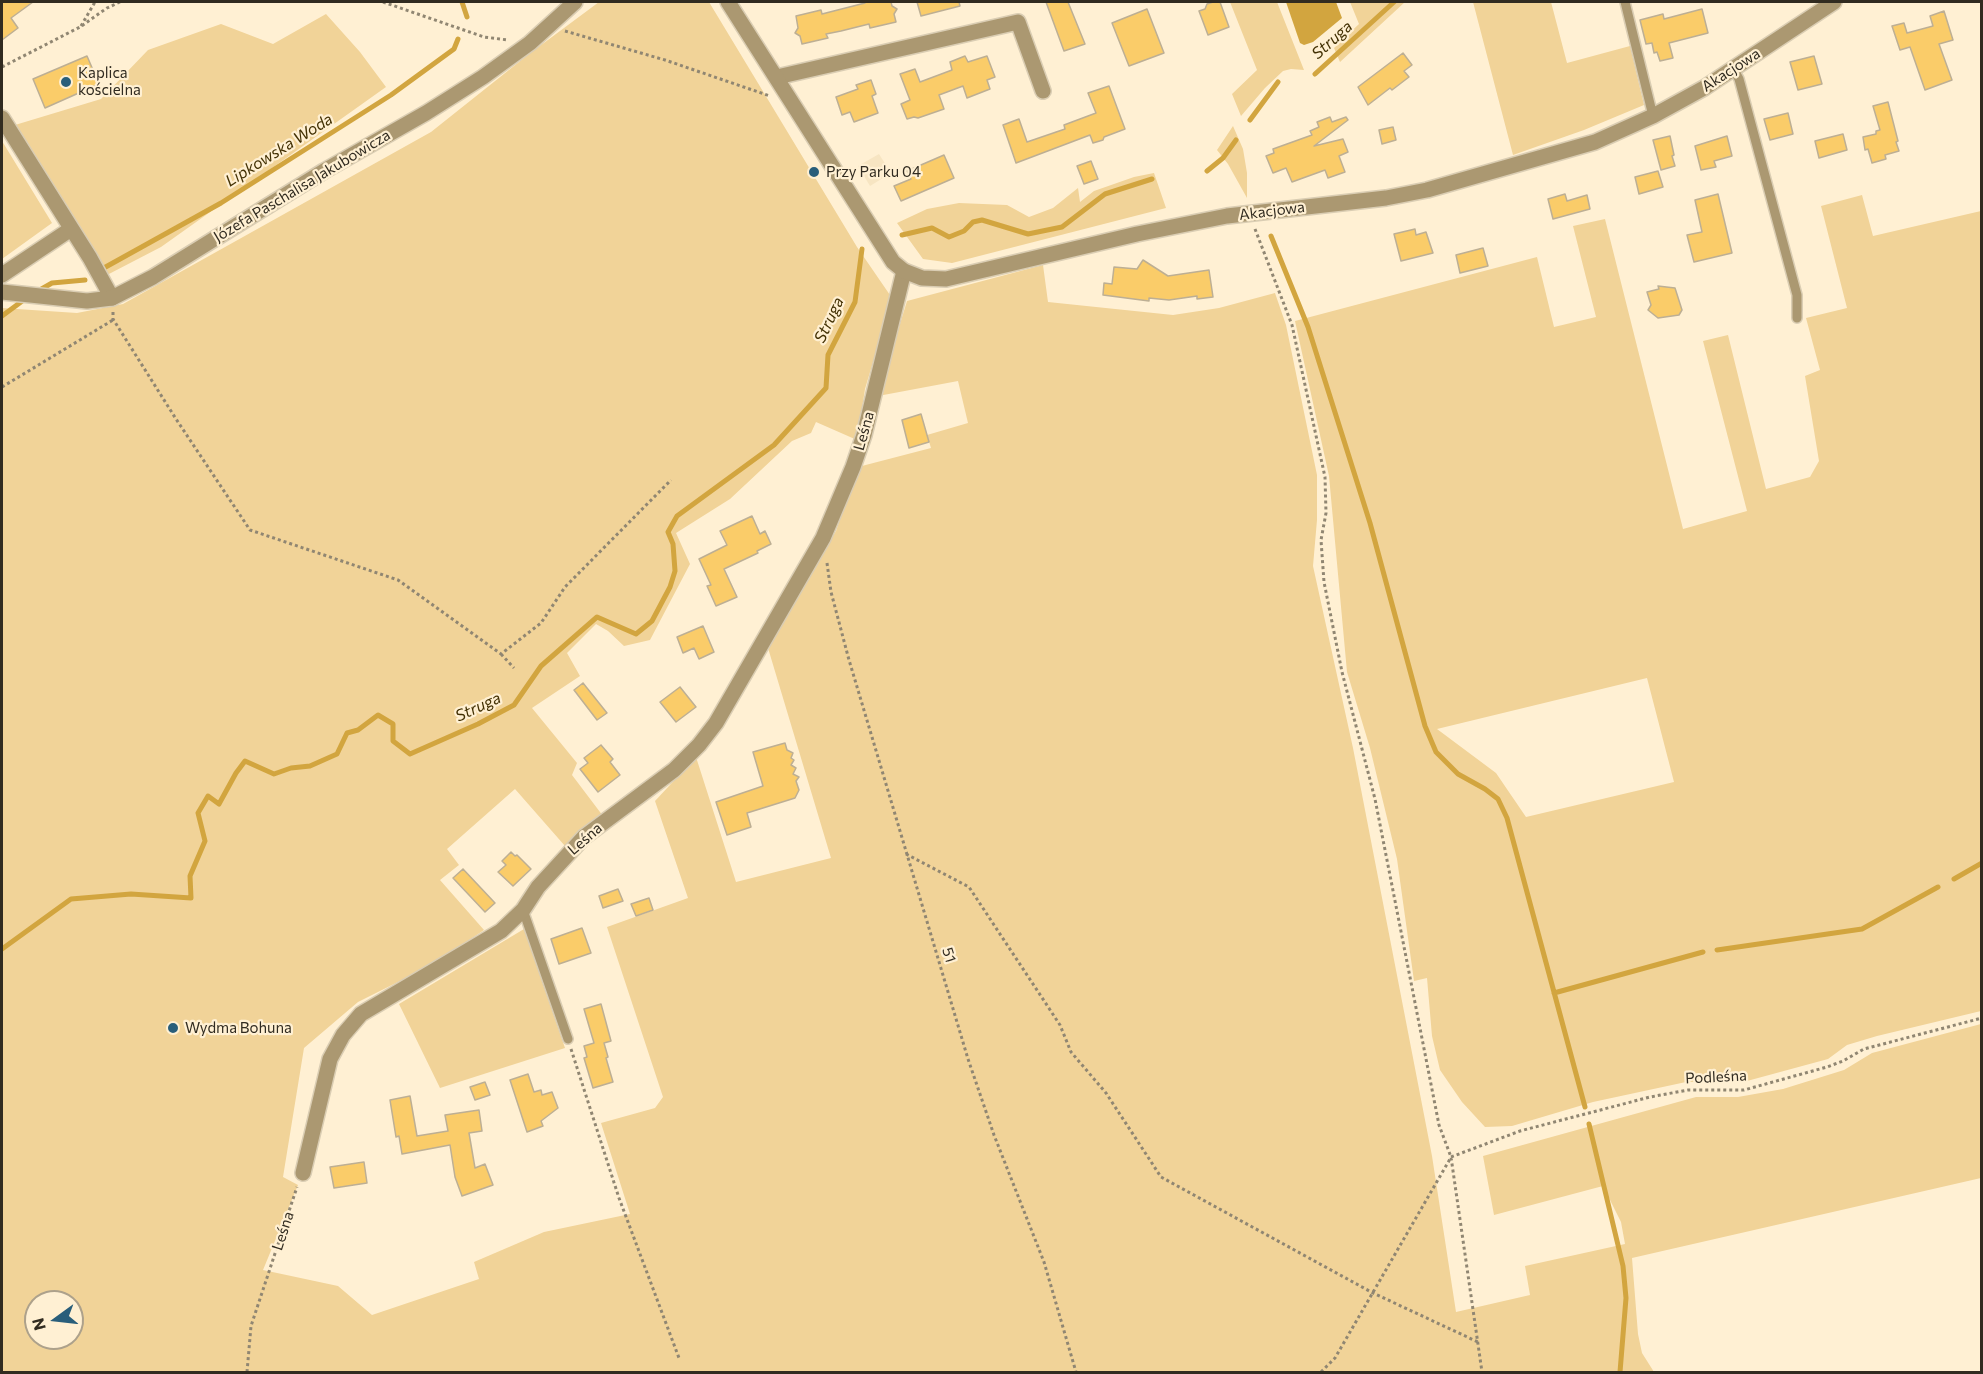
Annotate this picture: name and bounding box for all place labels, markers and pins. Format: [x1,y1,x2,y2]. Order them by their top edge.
place label: Kaplica kościelna [78,64,141,99]
marker: Kaplica kościelna [59,75,73,89]
place label: Przy Parku 04 [826,163,921,181]
marker: Przy Parku 04 [807,165,821,179]
place label: Wydma Bohuna [185,1019,292,1037]
marker: Wydma Bohuna [166,1021,180,1035]

